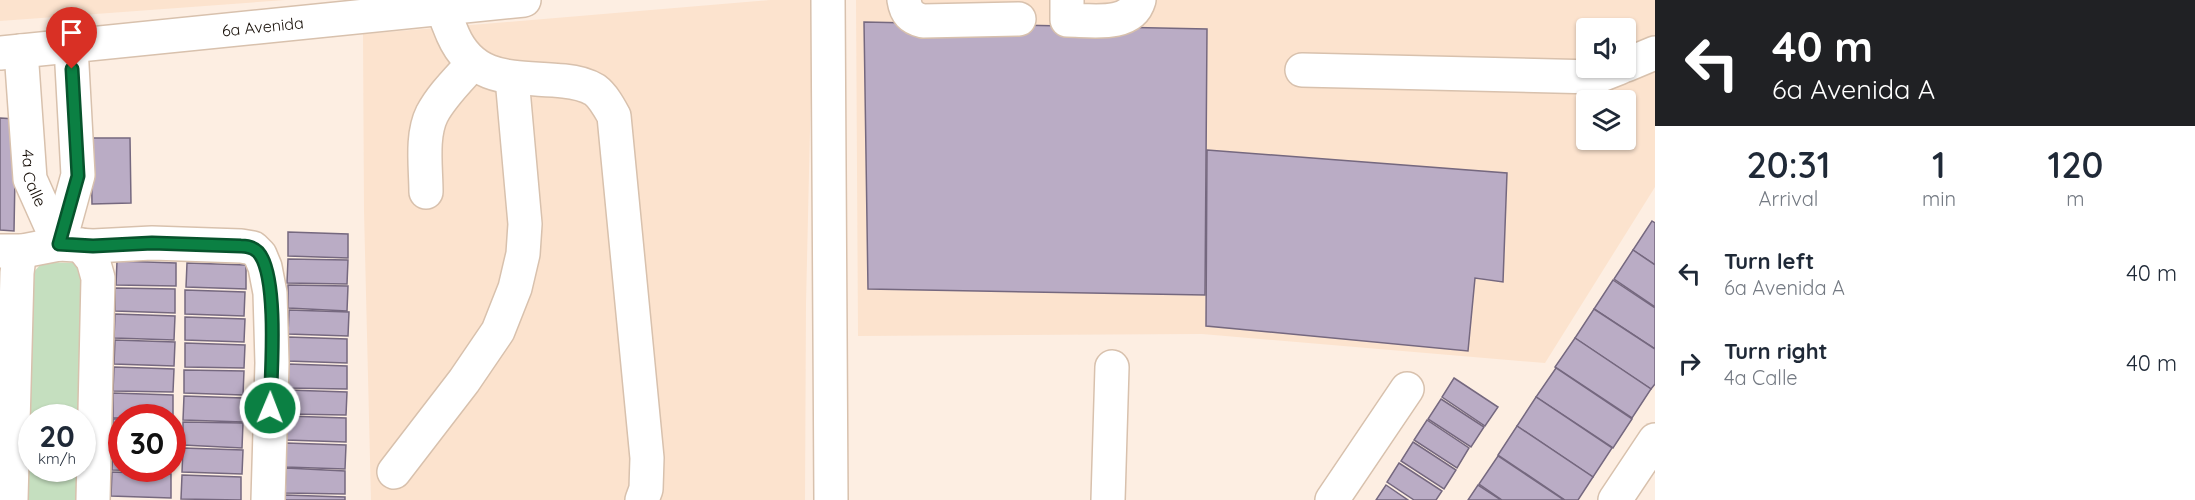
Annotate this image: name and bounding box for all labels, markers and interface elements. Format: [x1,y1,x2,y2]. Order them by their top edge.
pin [46,7,97,69]
street label: 6a Avenida [221,12,305,41]
icon: arrive [55,16,88,49]
map controls [1576,18,1636,150]
button: sound [1576,18,1636,78]
text: 40 m [1772,20,1873,73]
icon: left [1673,24,1751,102]
text: 6a Avenida A [1772,72,1935,106]
button: layers [1576,90,1636,150]
text: 20:31 [1746,142,1830,187]
text: 1 [1932,142,1946,187]
text: 120 [2048,142,2103,187]
street label: 4a Calle [18,149,51,210]
text: Arrival [1759,186,1818,211]
text: min [1922,186,1956,211]
text: m [2066,186,2085,211]
text: Turn left [1724,247,1814,275]
icon: left [1673,257,1706,290]
text: 40 m [2126,259,2177,287]
text: 6a Avenida A [1724,275,1845,300]
text: Turn right [1724,337,1828,365]
icon: right [1673,347,1706,380]
text: 40 m [2126,349,2177,377]
text: 4a Calle [1724,365,1798,390]
position arrow [238,376,302,440]
speed limit sign: 30 [108,404,186,482]
text: 20 [39,417,75,455]
text: km/h [38,449,76,468]

